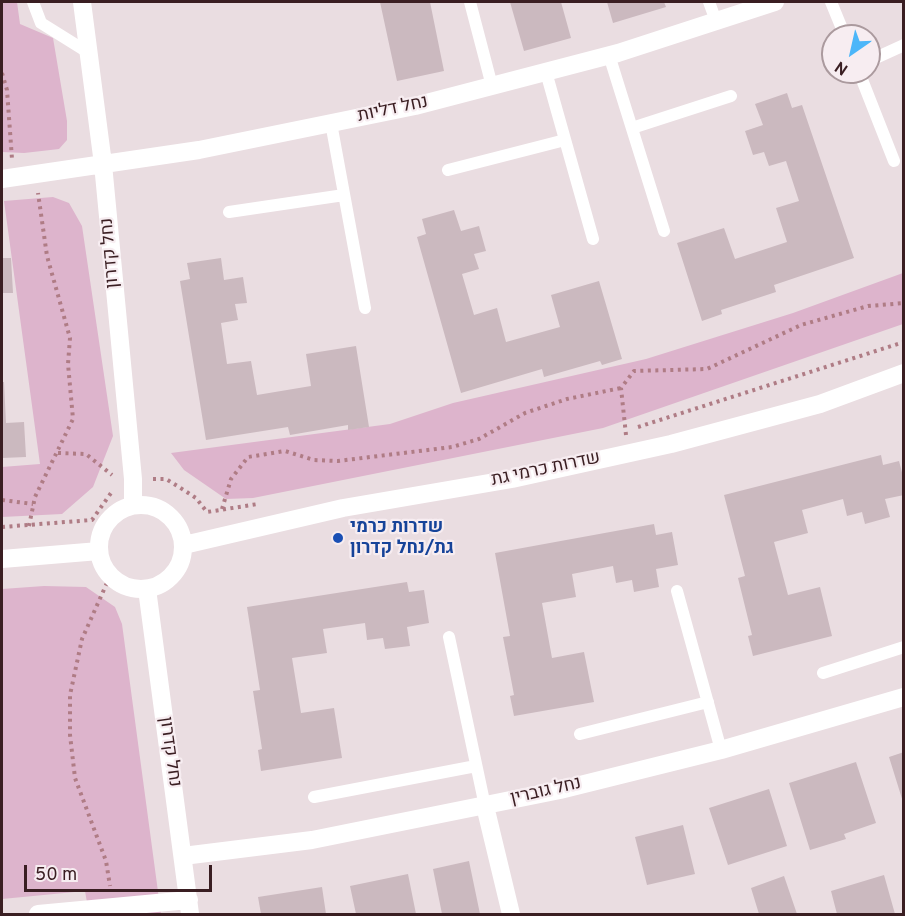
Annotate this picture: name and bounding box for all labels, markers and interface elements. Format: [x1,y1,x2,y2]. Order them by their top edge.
north arrow [821,24,881,84]
text: N [832,56,852,79]
street label: נחל דליות [356,92,430,128]
street label: נחל קדרון [97,217,125,289]
street label: שדרות כרמי גת [489,448,603,492]
place label: שדרות כרמי גת/נחל קדרון [350,517,454,560]
marker: שדרות כרמי גת/נחל קדרון [331,531,345,545]
street label: נחל קדרון [153,715,185,789]
street label: נחל גוברין [508,773,584,811]
scale bar [27,853,214,891]
text: 50 m [35,864,77,887]

